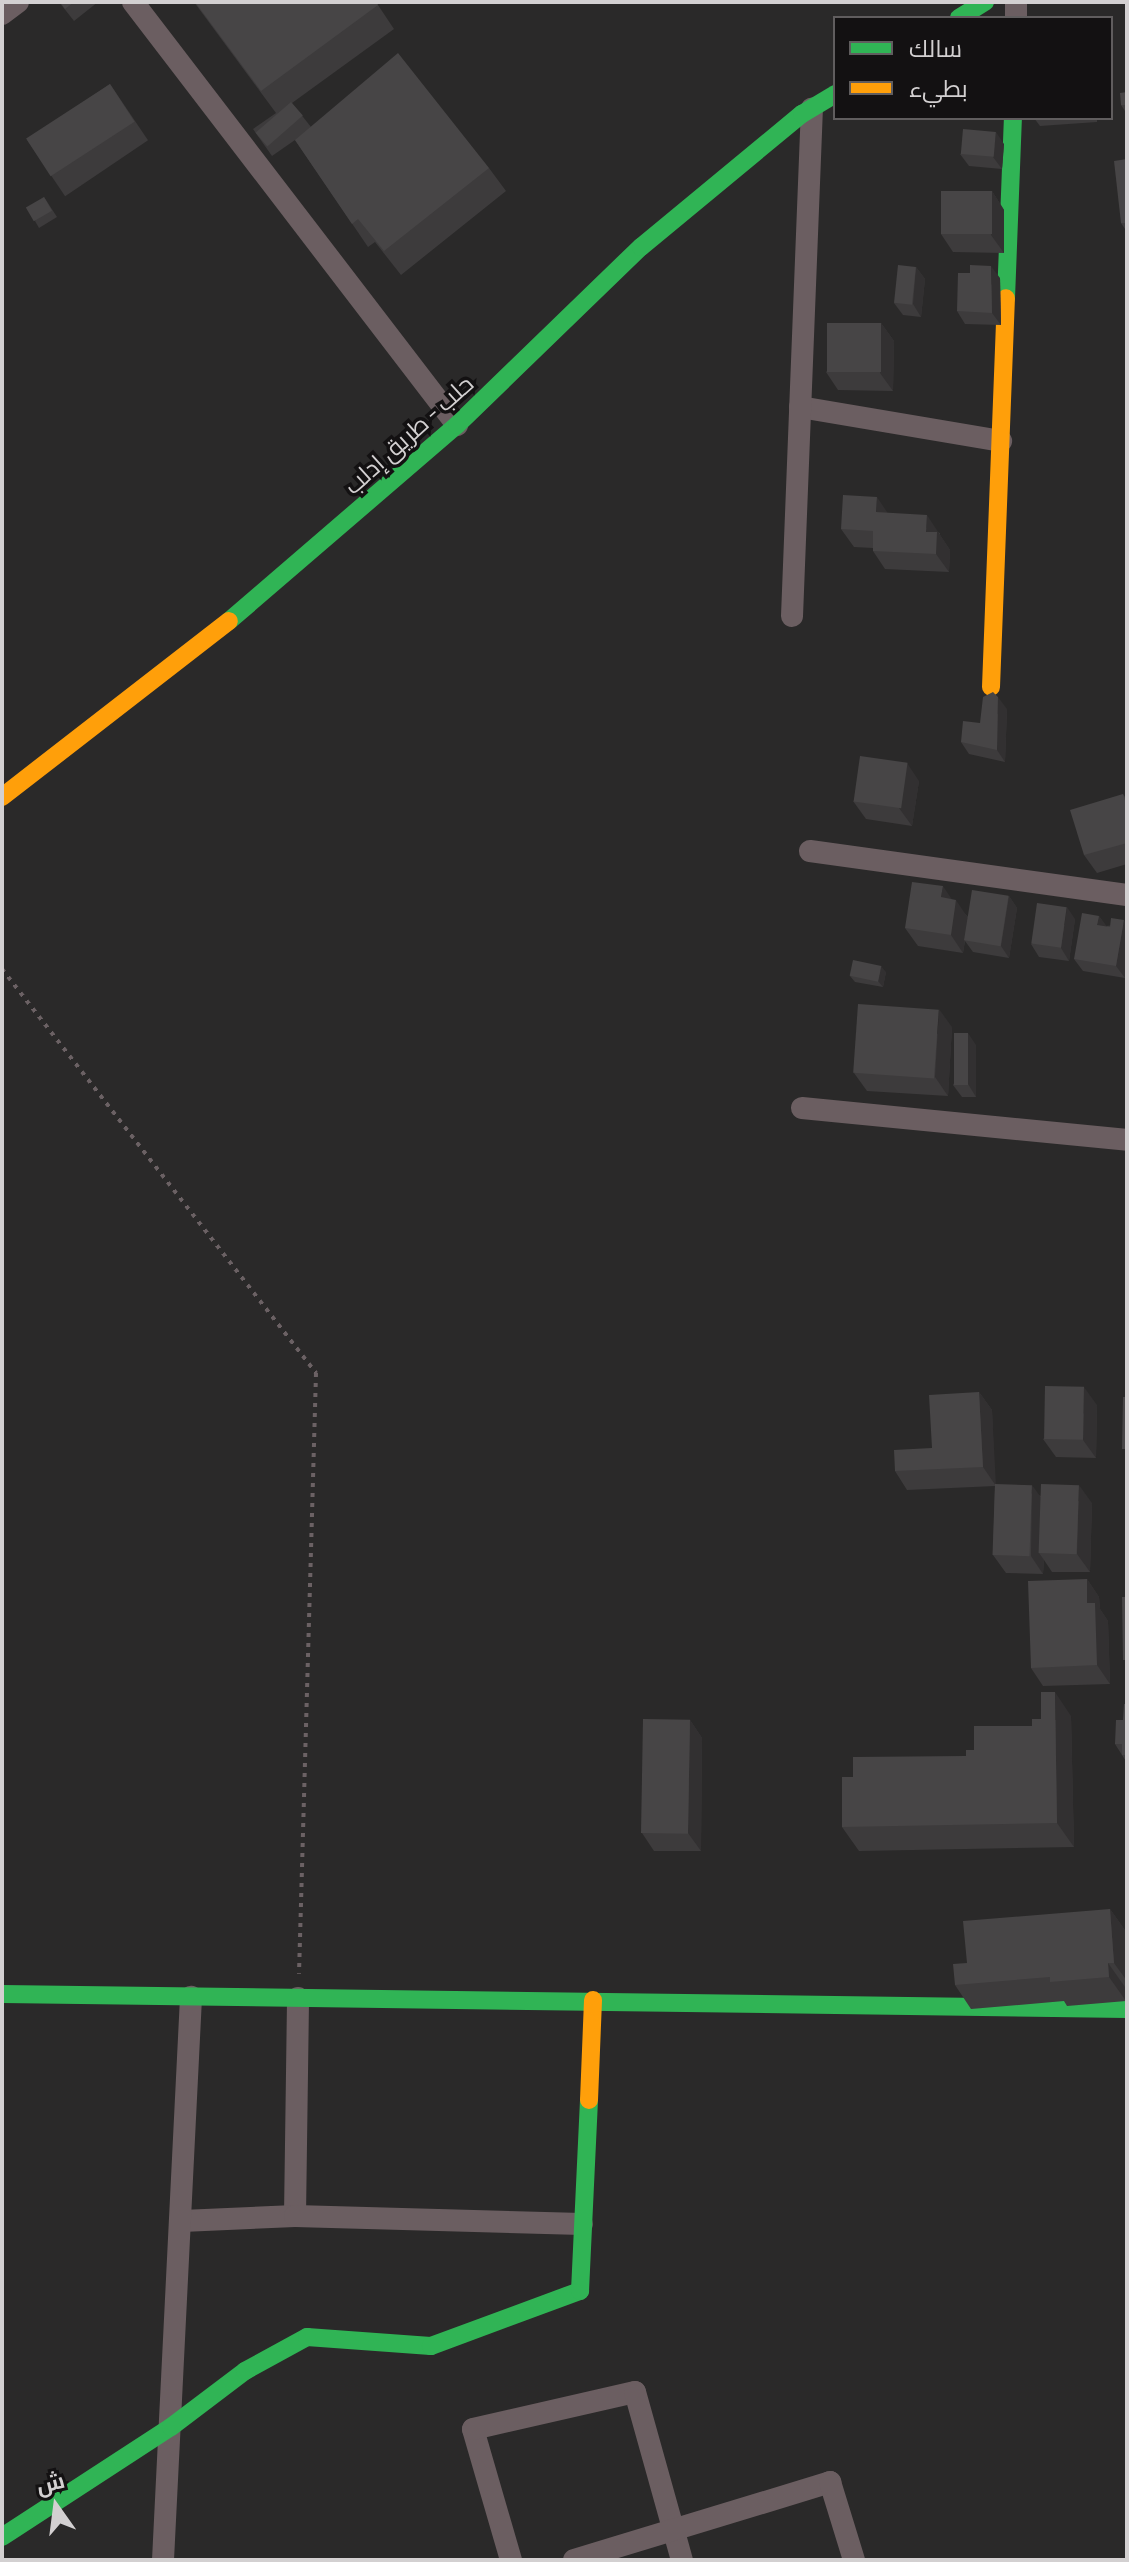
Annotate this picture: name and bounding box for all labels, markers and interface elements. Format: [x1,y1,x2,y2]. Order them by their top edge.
legend [833,16,1113,120]
text: سالك [909,31,962,64]
text: بطيء [909,71,968,104]
street label: حلب - طريق إدلب [337,368,479,500]
text: ش [33,2465,68,2501]
north arrow [16,2466,96,2546]

